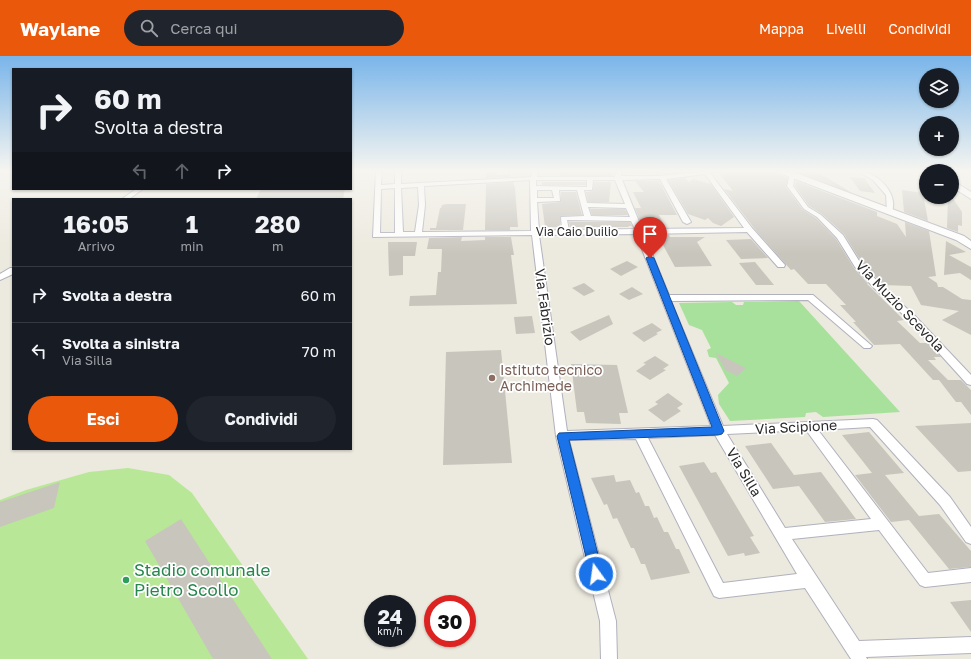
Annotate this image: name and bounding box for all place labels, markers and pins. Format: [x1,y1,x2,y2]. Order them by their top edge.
pin [633,217,667,258]
place label: Istituto tecnico Archimede [500,361,602,394]
marker: Istituto tecnico Archimede [487,373,497,383]
place label: Stadio comunale Pietro Scollo [134,559,271,600]
marker: Stadio comunale Pietro Scollo [121,575,131,585]

